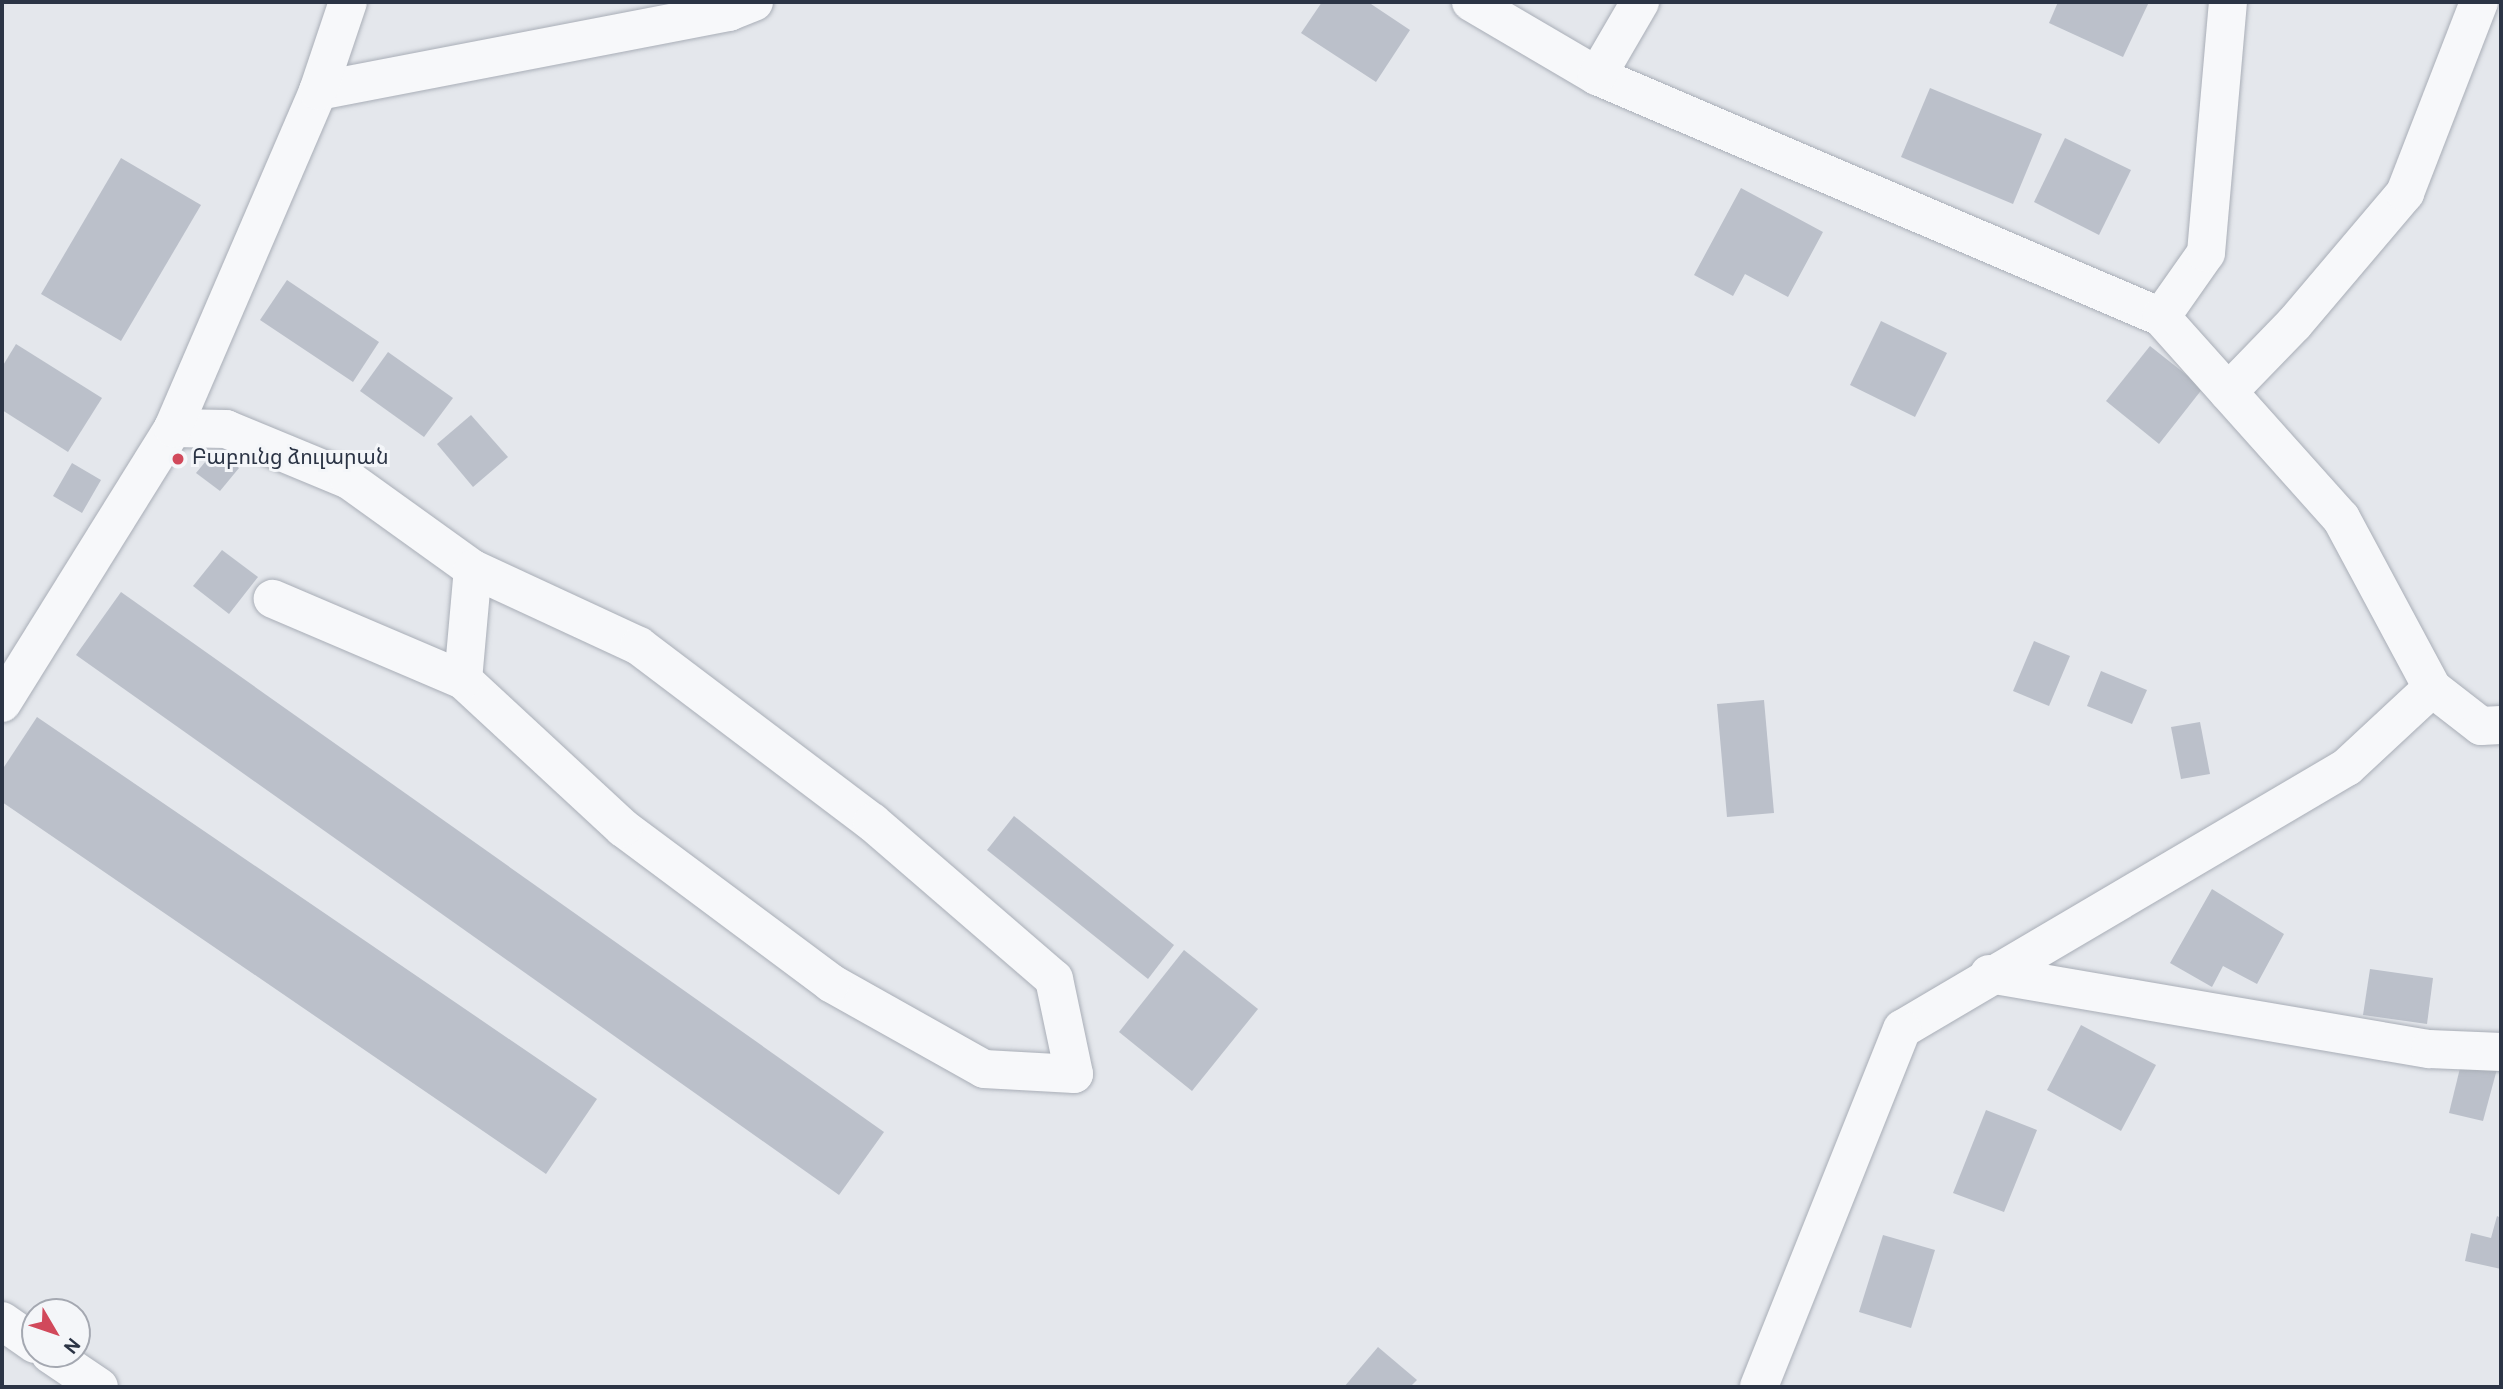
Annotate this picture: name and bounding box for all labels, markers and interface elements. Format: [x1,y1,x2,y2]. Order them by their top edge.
place label: Բաբունց ձուլարան [192,446,388,472]
marker: Բաբունց ձուլարան [170,451,186,467]
north arrow [21,1298,91,1368]
text: N [57,1332,84,1358]

